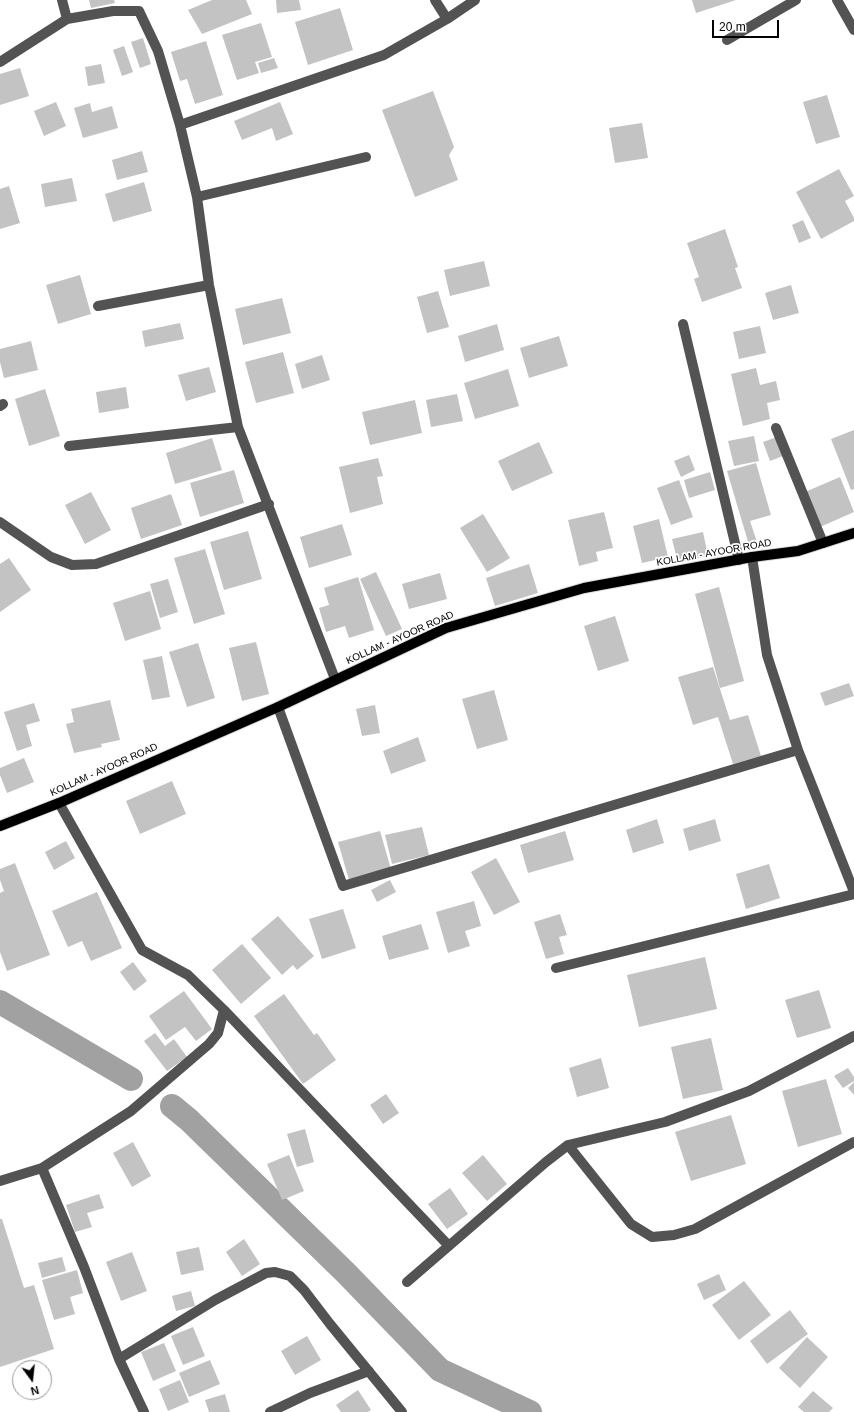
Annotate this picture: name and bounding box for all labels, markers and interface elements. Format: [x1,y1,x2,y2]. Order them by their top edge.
scale bar [714,12,781,38]
text: 20 m [719,20,746,34]
street label: KOLLAM - AYOOR ROAD [656,537,772,569]
street label: KOLLAM - AYOOR ROAD [344,609,456,667]
street label: KOLLAM - AYOOR ROAD [48,741,160,799]
north arrow [12,1360,52,1400]
text: N [29,1384,40,1397]

